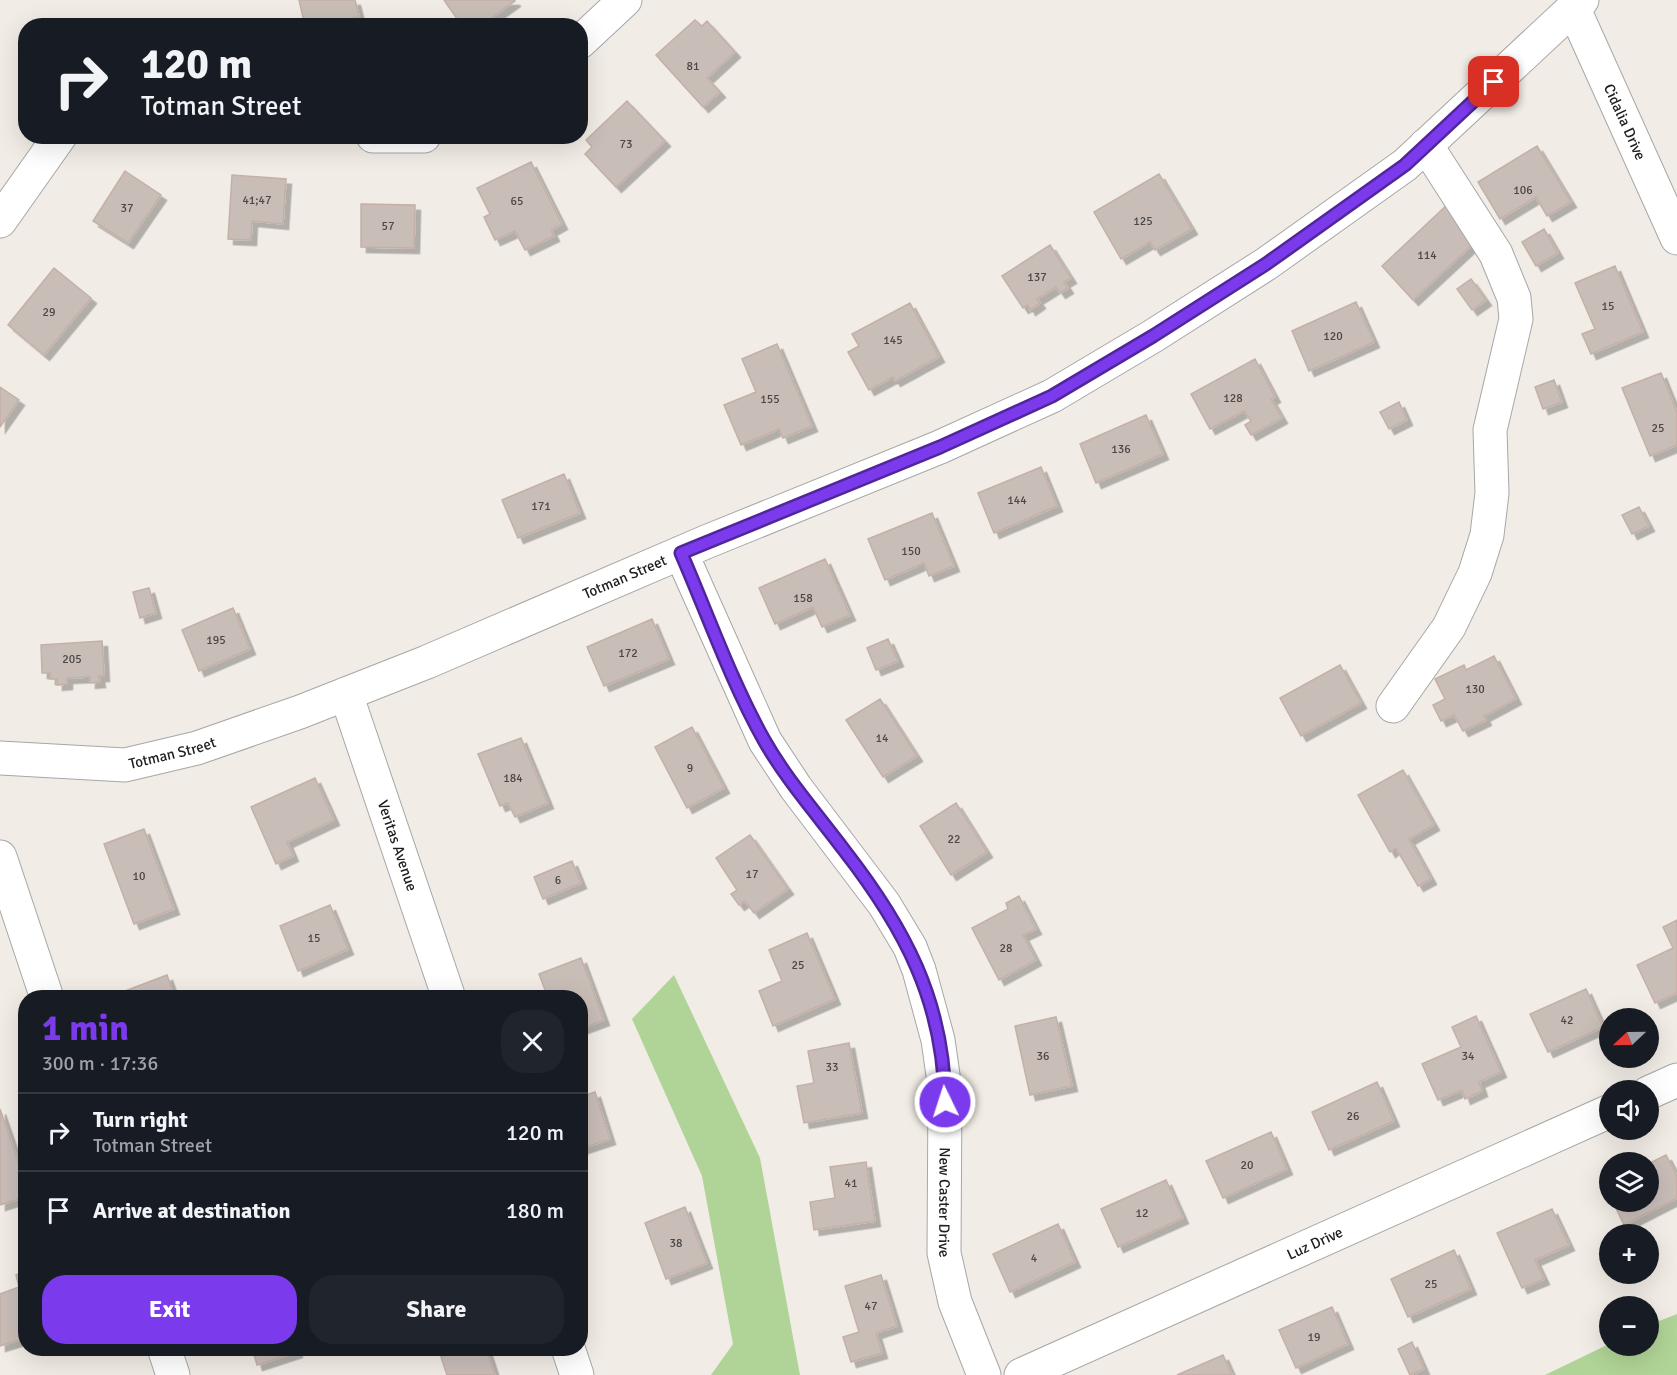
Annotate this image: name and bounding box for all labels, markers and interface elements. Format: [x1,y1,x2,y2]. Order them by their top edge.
text: 120 m [141,39,252,90]
icon: right [42,42,120,120]
pin [1468,56,1519,107]
house number: 81 [687,59,699,74]
icon: arrive [1477,65,1510,98]
street label: Cidalia Drive [1600,81,1650,163]
text: Totman Street [141,90,302,123]
house number: 73 [620,137,632,152]
house number: 106 [1513,183,1533,198]
house number: 41;47 [242,193,272,208]
house number: 65 [511,194,523,209]
house number: 37 [121,201,133,216]
house number: 125 [1133,214,1153,229]
house number: 57 [382,219,394,234]
house number: 114 [1417,248,1437,263]
house number: 137 [1027,270,1047,285]
house number: 15 [1602,299,1614,314]
house number: 29 [43,305,55,320]
house number: 120 [1323,329,1343,344]
house number: 145 [883,333,903,348]
house number: 128 [1223,391,1243,406]
house number: 155 [760,392,780,407]
house number: 25 [1652,421,1664,436]
house number: 136 [1111,442,1131,457]
house number: 144 [1007,493,1027,508]
house number: 171 [531,499,551,514]
house number: 150 [901,544,921,559]
street label: Totman Street [580,551,669,603]
house number: 158 [793,591,813,606]
house number: 195 [206,633,226,648]
house number: 172 [618,646,638,661]
house number: 205 [62,652,82,667]
house number: 130 [1465,682,1485,697]
house number: 14 [876,731,889,746]
street label: Totman Street [127,733,218,773]
house number: 9 [687,761,693,776]
house number: 184 [503,771,523,786]
street label: Veritas Avenue [374,798,421,893]
house number: 22 [948,832,960,847]
house number: 17 [746,867,758,882]
house number: 10 [133,869,145,884]
house number: 6 [555,873,561,888]
house number: 15 [308,931,320,946]
house number: 28 [1000,941,1012,956]
house number: 25 [792,958,804,973]
text: 1 min [42,1006,129,1051]
north arrow [1599,1008,1659,1068]
map controls [1599,1008,1659,1356]
button: close [501,1010,564,1073]
house number: 42 [1561,1013,1573,1028]
house number: 36 [1037,1049,1049,1064]
house number: 34 [1462,1049,1475,1064]
text: 300 m · 17:36 [42,1051,158,1076]
house number: 33 [826,1060,838,1075]
position arrow [913,1070,977,1134]
button: sound [1599,1080,1659,1140]
text: Turn right [93,1106,188,1133]
house number: 26 [1347,1109,1359,1124]
icon: right [42,1116,75,1149]
text: 120 m [506,1119,564,1146]
text: Totman Street [93,1133,212,1158]
street label: New Caster Drive [934,1147,954,1259]
button: layers [1599,1152,1659,1212]
house number: 20 [1241,1158,1253,1173]
house number: 41 [845,1176,857,1191]
icon: arrive [42,1194,75,1227]
text: Arrive at destination [93,1197,290,1224]
text: 180 m [506,1197,564,1224]
house number: 12 [1136,1206,1148,1221]
street label: Luz Drive [1284,1223,1346,1264]
button: + [1599,1224,1659,1284]
house number: 38 [670,1236,682,1251]
house number: 4 [1031,1251,1038,1266]
button: Exit [42,1275,297,1344]
button: Share [309,1275,564,1344]
house number: 25 [1425,1277,1437,1292]
button: − [1599,1296,1659,1356]
house number: 47 [865,1299,877,1314]
house number: 19 [1308,1330,1320,1345]

